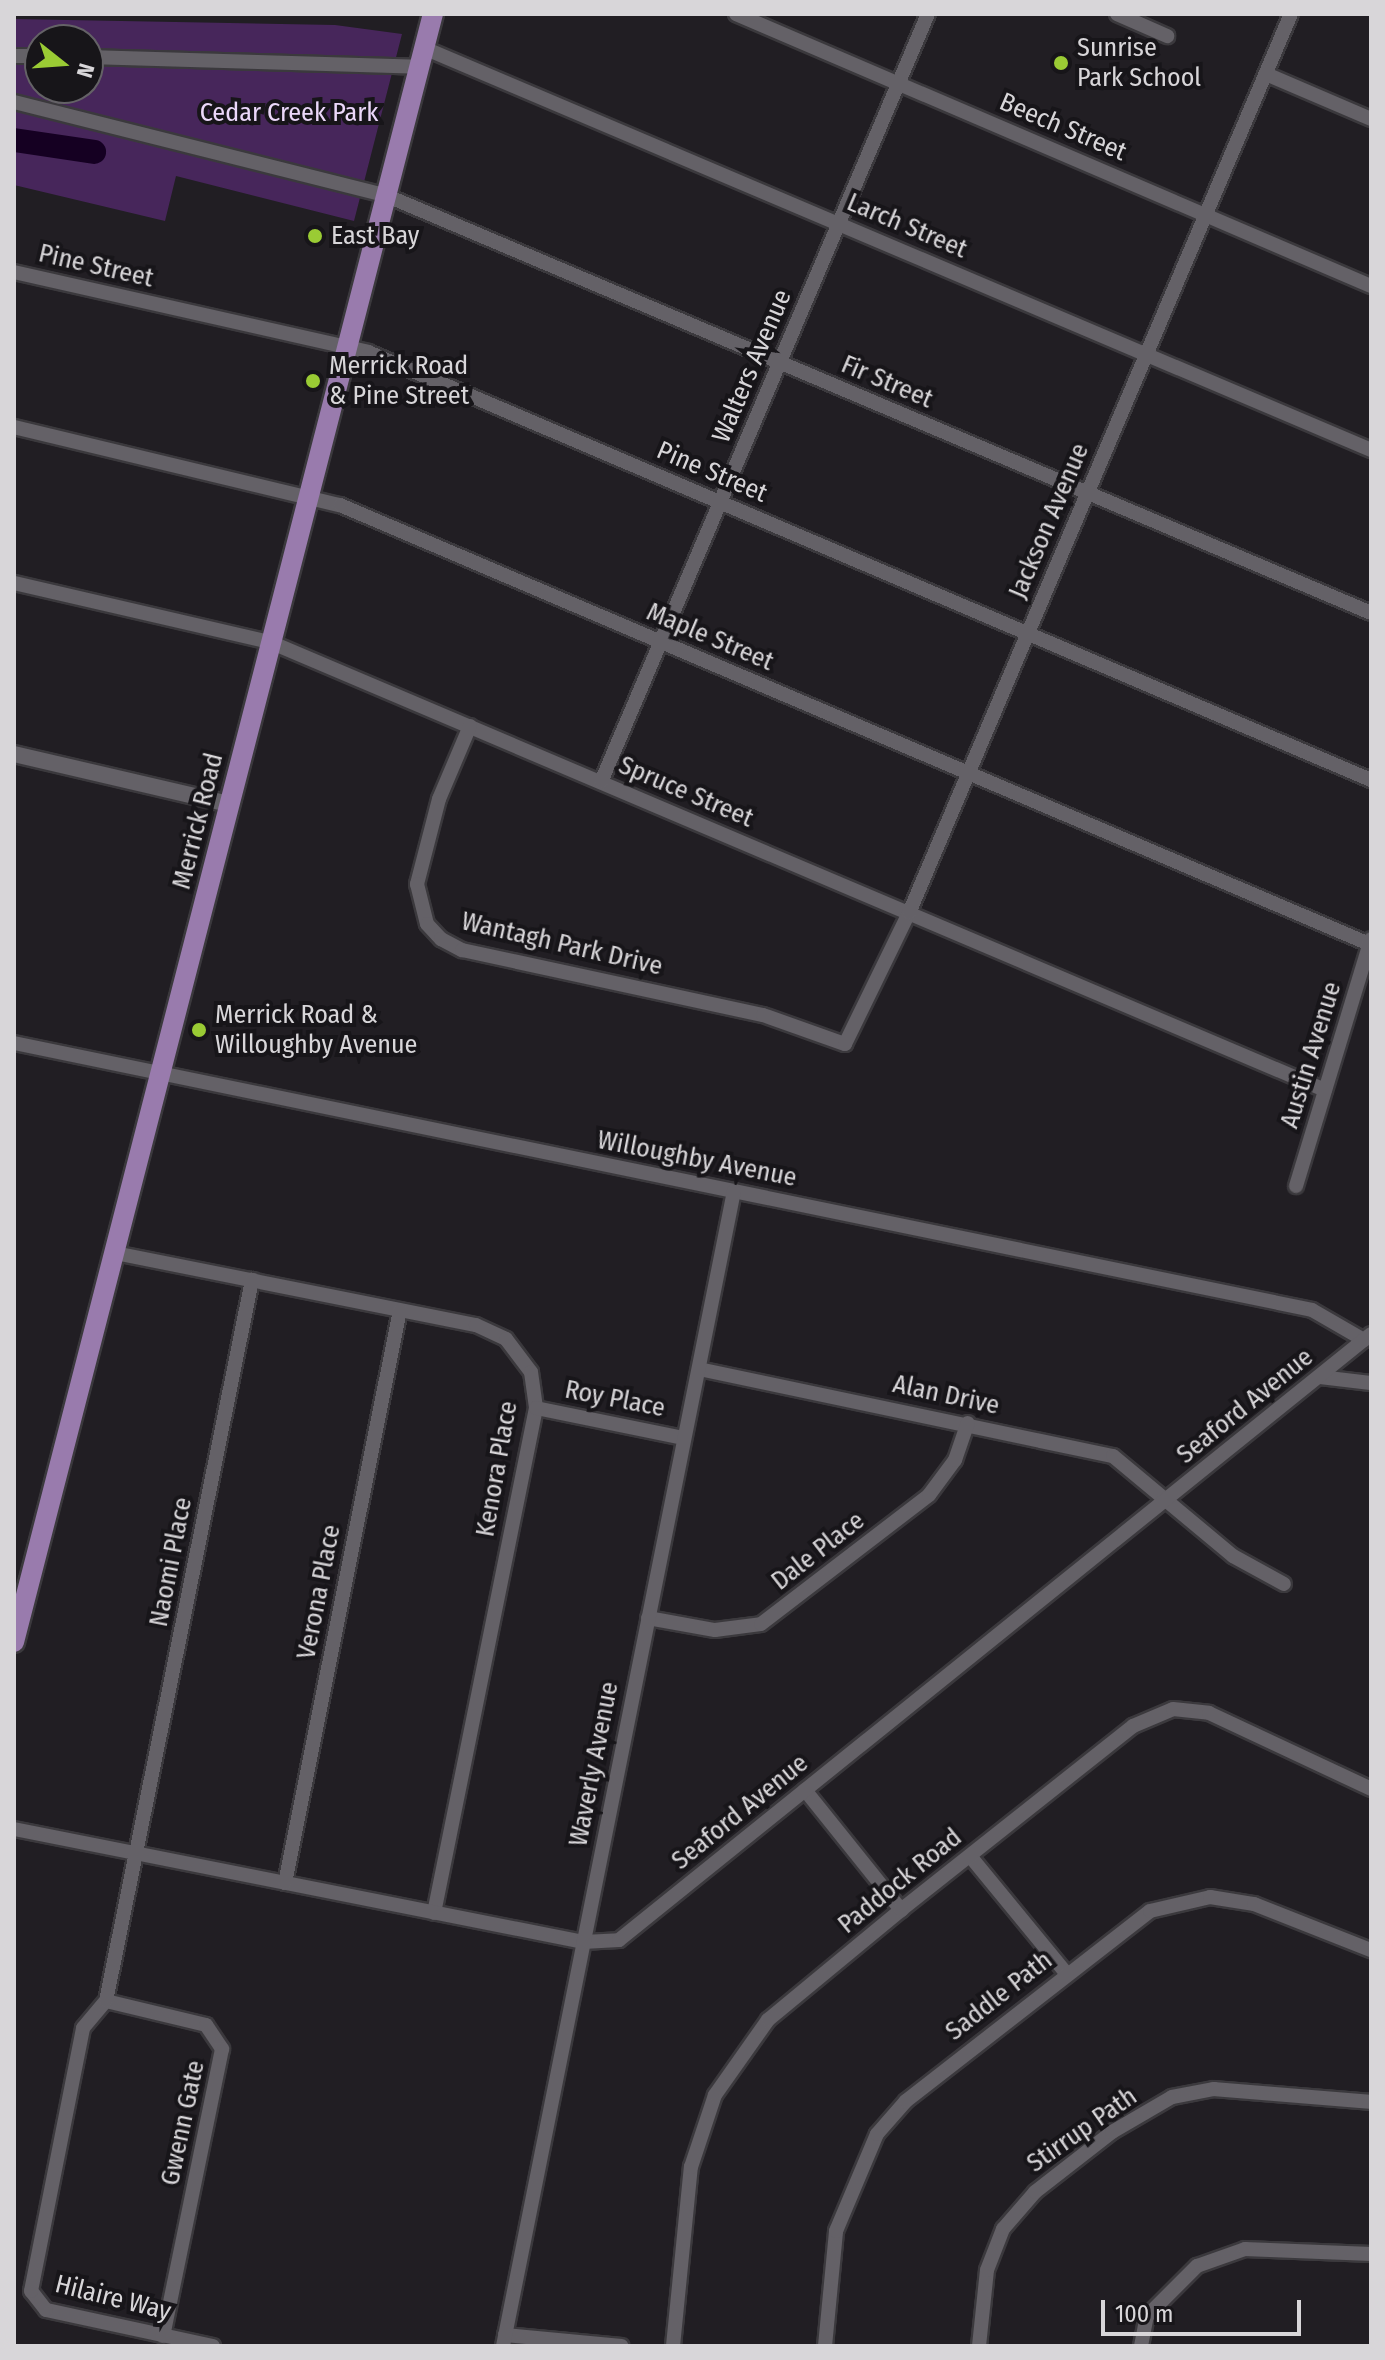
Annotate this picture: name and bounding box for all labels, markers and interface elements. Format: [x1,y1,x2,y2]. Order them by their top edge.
north arrow [24,24,104,104]
place label: Sunrise Park School [1077,32,1201,94]
marker: Sunrise Park School [1052,54,1070,72]
text: N [71,60,100,81]
street label: Beech Street [995,86,1131,168]
park label: Cedar Creek Park [200,97,378,129]
street label: Larch Street [842,187,972,265]
place label: East Bay [331,220,419,252]
marker: East Bay [306,227,324,245]
street label: Pine Street [36,238,156,294]
street label: Walters Avenue [706,285,798,447]
street label: Fir Street [837,349,937,415]
place label: Merrick Road & Pine Street [329,350,469,412]
marker: Merrick Road & Pine Street [304,372,322,390]
street label: Pine Street [652,435,772,509]
street label: Jackson Avenue [1002,439,1096,603]
street label: Maple Street [642,596,778,678]
street label: Merrick Road [166,750,230,892]
street label: Spruce Street [614,750,758,834]
street label: Wantagh Park Drive [458,906,666,982]
street label: Austin Avenue [1274,978,1348,1132]
place label: Merrick Road & Willoughby Avenue [215,999,417,1060]
marker: Merrick Road & Willoughby Avenue [190,1021,208,1039]
street label: Willoughby Avenue [595,1124,799,1194]
street label: Seaford Avenue [1171,1342,1319,1470]
street label: Alan Drive [890,1369,1002,1421]
street label: Roy Place [562,1374,668,1424]
street label: Kenora Place [470,1399,524,1539]
street label: Naomi Place [143,1495,199,1629]
street label: Dale Place [765,1505,871,1597]
street label: Verona Place [291,1522,347,1662]
street label: Waverly Avenue [563,1679,625,1849]
street label: Seaford Avenue [666,1748,814,1876]
street label: Paddock Road [832,1822,968,1940]
street label: Saddle Path [940,1945,1058,2047]
street label: Gwenn Gate [155,2058,211,2188]
street label: Stirrup Path [1021,2081,1143,2179]
street label: Hilaire Way [52,2269,174,2327]
scale bar [1105,2284,1305,2334]
text: 100 m [1115,2300,1173,2328]

